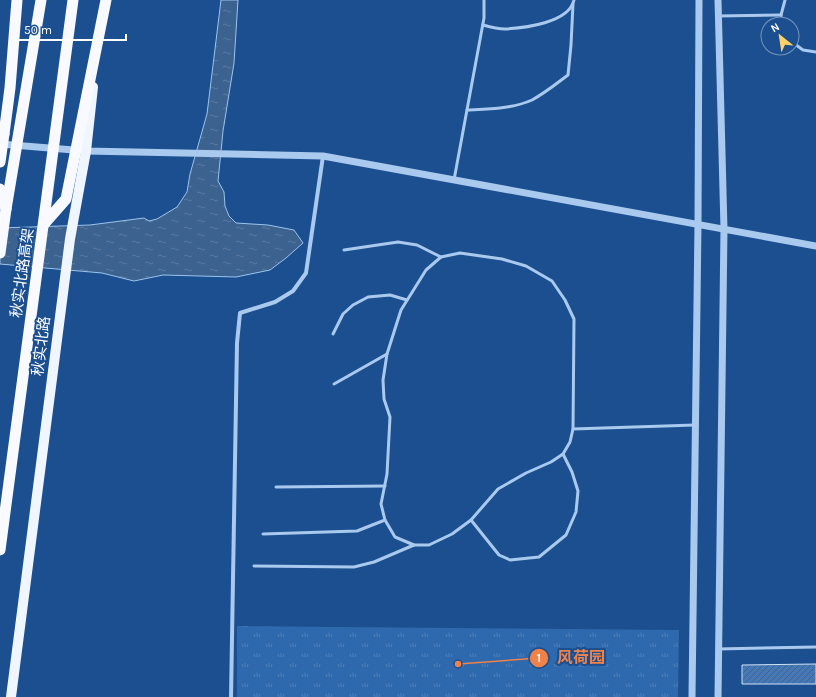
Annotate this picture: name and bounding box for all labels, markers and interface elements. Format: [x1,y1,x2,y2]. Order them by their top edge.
scale bar [18,16,126,42]
north arrow [760,16,800,56]
text: N [769,20,782,35]
text: 50 m [24,23,52,37]
street label: 秋实北路高架 [7,227,37,319]
street label: 秋实北路 [28,315,54,377]
callout: 风荷园 [529,644,613,672]
text: 风荷园 [557,648,605,667]
text: 1 [537,651,541,665]

